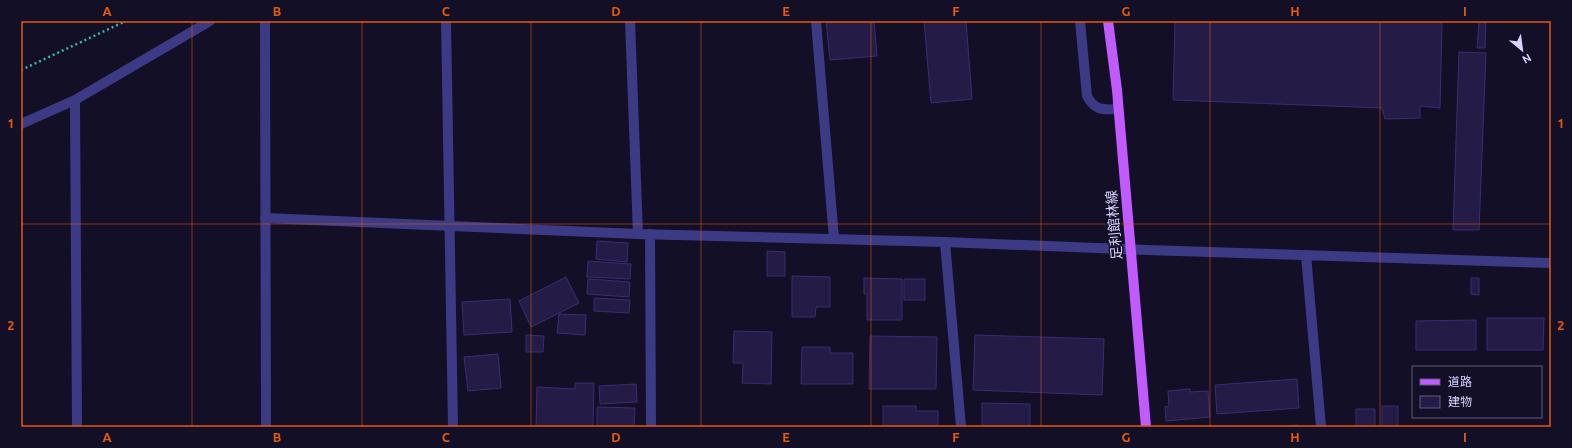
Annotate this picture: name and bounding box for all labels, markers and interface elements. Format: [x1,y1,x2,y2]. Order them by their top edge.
text: A [102,4,112,18]
text: B [273,4,282,18]
text: C [442,4,451,18]
text: D [611,4,621,18]
text: E [782,4,790,18]
text: F [952,4,960,18]
text: G [1122,4,1131,18]
text: H [1290,4,1300,18]
text: I [1463,4,1467,18]
north arrow [1502,30,1542,70]
text: N [1520,52,1533,66]
text: 1 [7,116,15,130]
text: 1 [1557,116,1565,130]
street label: 足利館林線 [1103,189,1125,261]
text: 2 [7,318,15,332]
text: 2 [1557,318,1565,332]
legend [1412,366,1542,418]
text: 道路 [1448,375,1472,388]
text: 建物 [1448,395,1472,408]
text: A [102,430,112,444]
text: B [273,430,282,444]
text: C [442,430,451,444]
text: D [611,430,621,444]
text: E [782,430,790,444]
text: F [952,430,960,444]
text: G [1122,430,1131,444]
text: H [1290,430,1300,444]
text: I [1463,430,1467,444]

